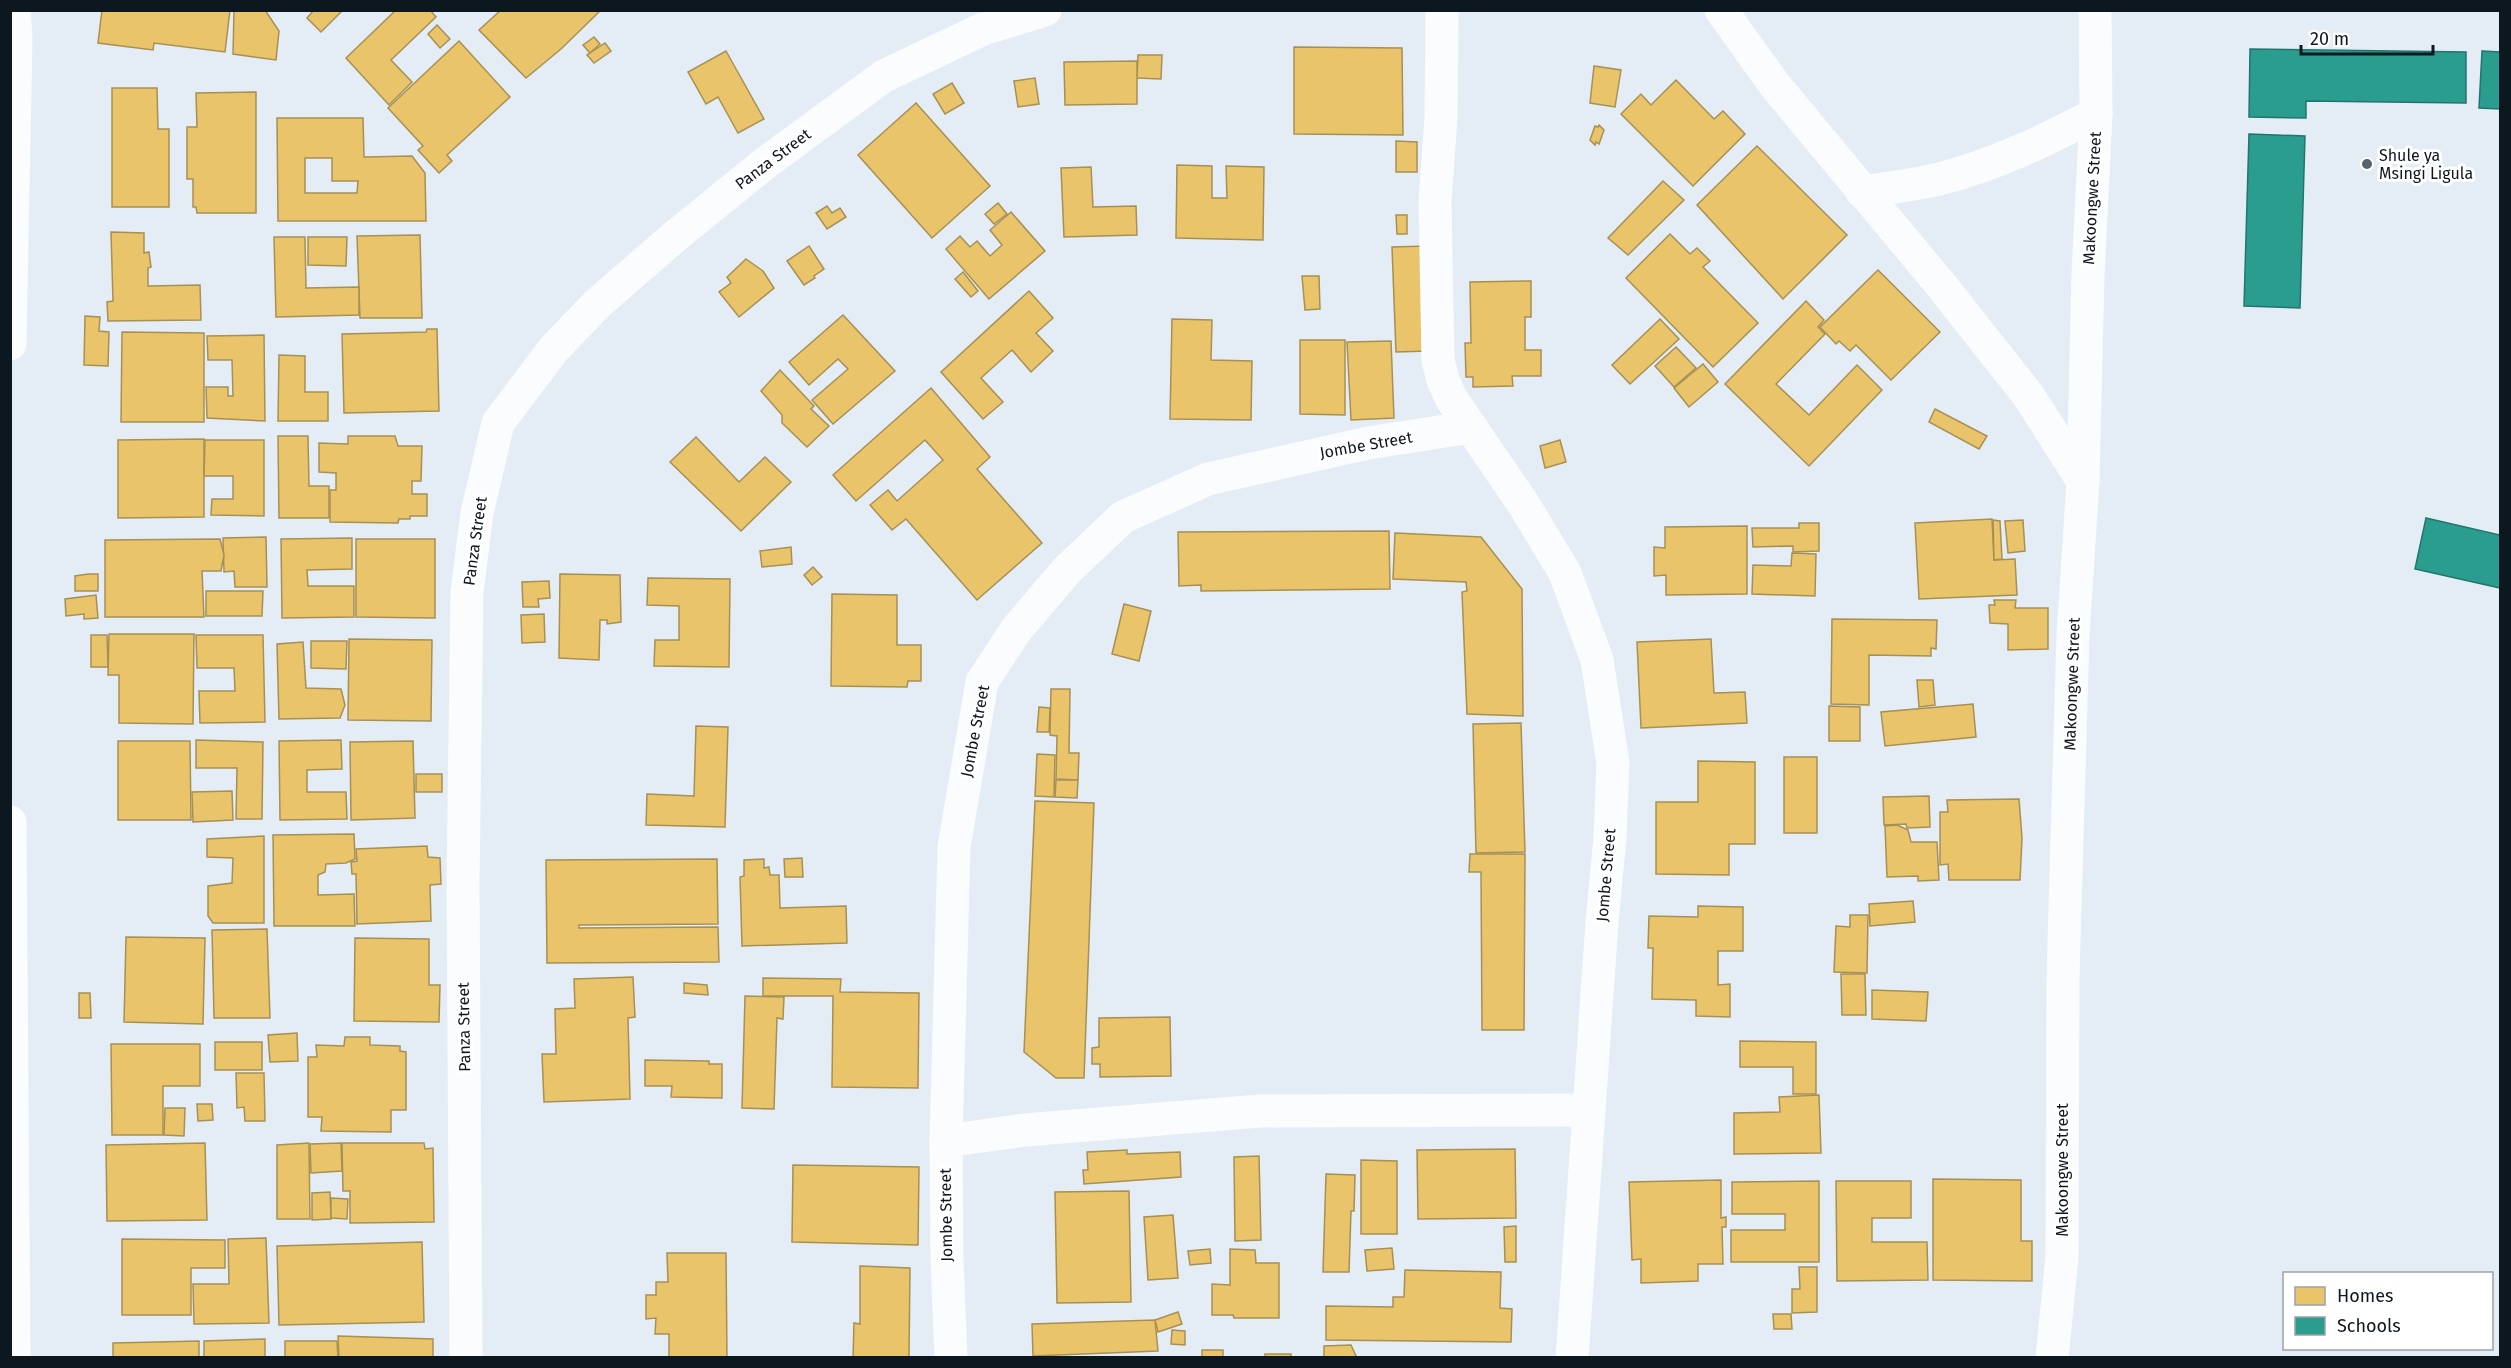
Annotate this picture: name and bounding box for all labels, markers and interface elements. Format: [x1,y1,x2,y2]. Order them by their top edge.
scale bar [2301,18,2433,56]
text: 20 m [2310,28,2349,50]
street label: Panza Street [732,124,815,194]
street label: Makoongwe Street [2079,131,2105,265]
place label: Shule ya Msingi Ligula [2379,146,2473,183]
marker: Shule ya Msingi Ligula [2360,157,2374,171]
street label: Jombe Street [1318,427,1414,463]
street label: Panza Street [459,495,491,587]
street label: Makoongwe Street [2060,617,2084,751]
street label: Jombe Street [957,683,993,779]
street label: Jombe Street [1592,827,1620,923]
street label: Panza Street [454,982,474,1072]
street label: Makoongwe Street [2053,1103,2072,1237]
street label: Jombe Street [936,1168,956,1262]
legend [2283,1272,2493,1350]
text: Homes [2337,1285,2393,1307]
text: Schools [2337,1315,2401,1337]

